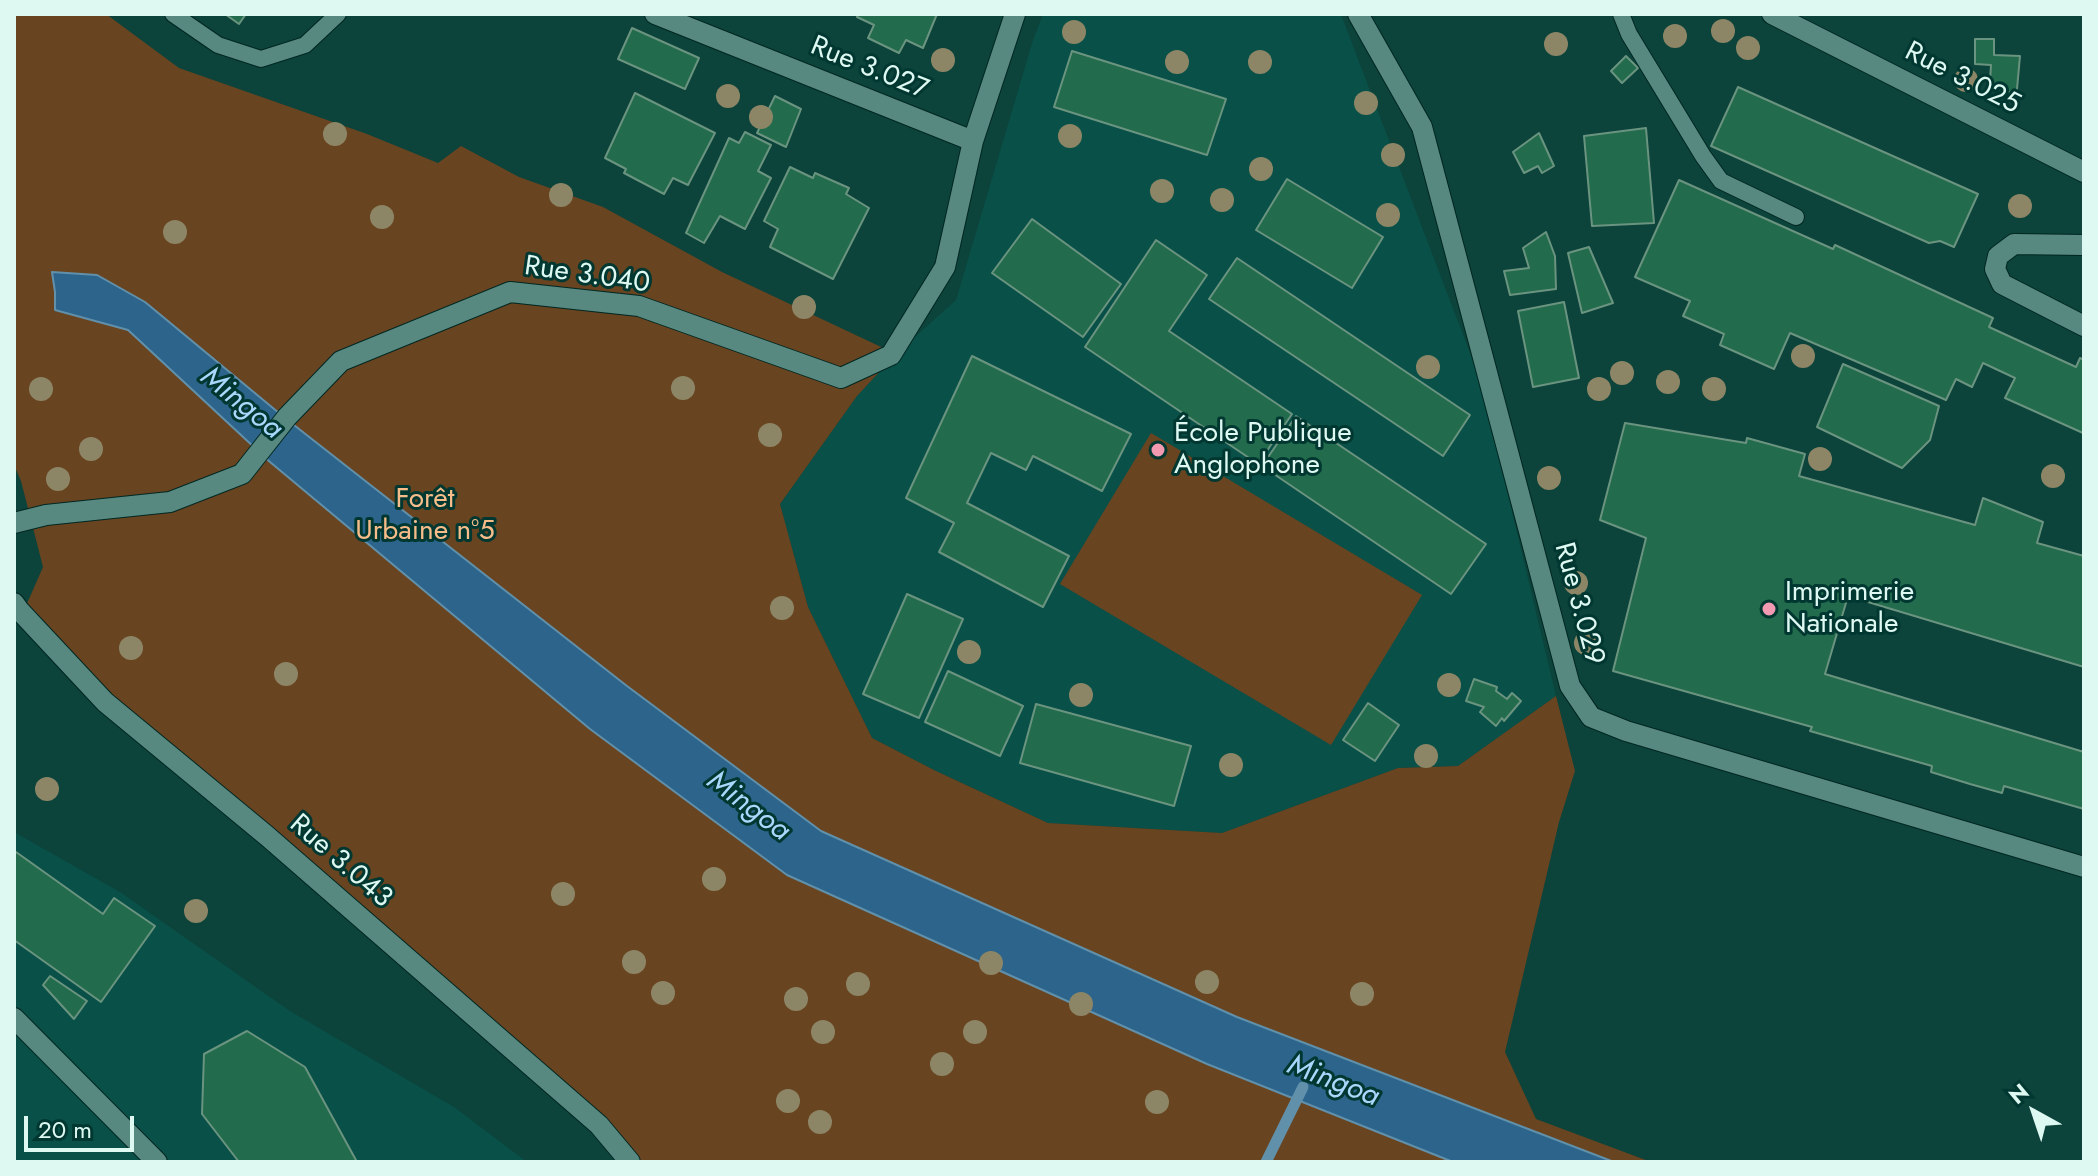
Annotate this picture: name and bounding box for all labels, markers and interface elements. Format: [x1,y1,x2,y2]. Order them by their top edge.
street label: Rue 3.027 [805,30,933,108]
street label: Rue 3.025 [1899,36,2025,122]
street label: Rue 3.040 [522,251,652,301]
water label: Mingoa [193,360,289,448]
place label: École Publique Anglophone [1174,417,1352,483]
marker: École Publique Anglophone [1149,441,1167,459]
park label: Forêt Urbaine n°5 [355,483,495,549]
street label: Rue 3.029 [1546,539,1610,669]
place label: Imprimerie Nationale [1785,576,1914,642]
marker: Imprimerie Nationale [1760,600,1778,618]
water label: Mingoa [699,764,797,850]
street label: Rue 3.043 [282,808,398,916]
water label: Mingoa [1282,1048,1384,1116]
north arrow [1994,1072,2074,1152]
text: N [2002,1076,2036,1111]
scale bar [28,1100,138,1150]
text: 20 m [38,1112,92,1147]

